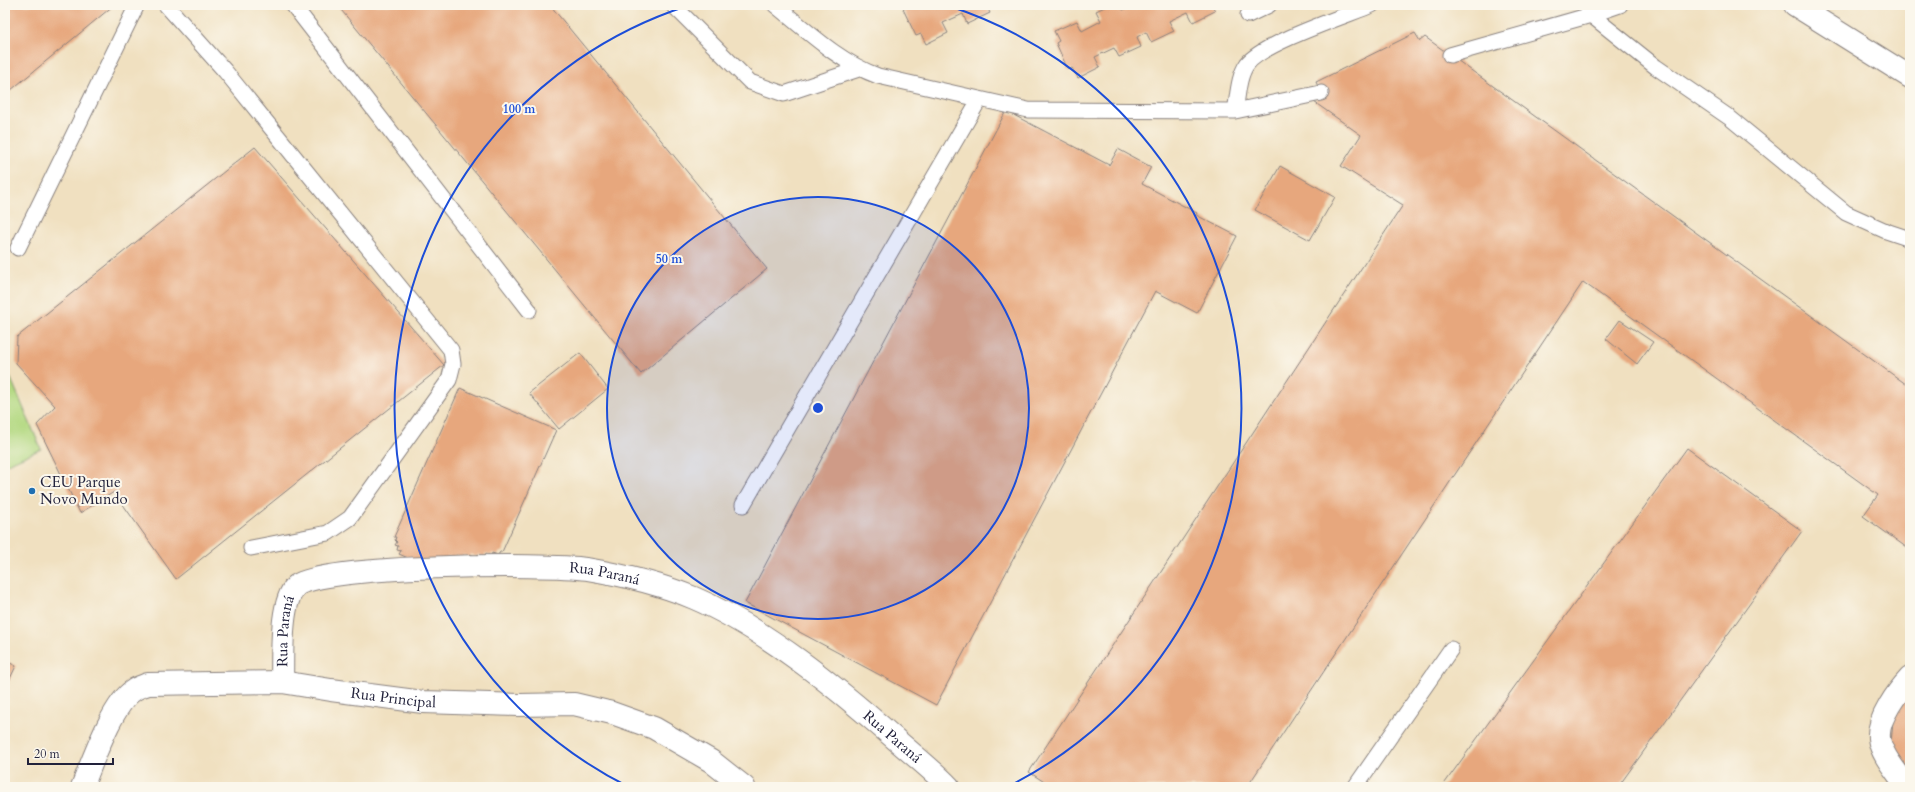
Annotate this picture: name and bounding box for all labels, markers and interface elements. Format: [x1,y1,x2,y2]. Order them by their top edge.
text: 100 m [503,101,536,117]
text: 50 m [656,251,683,267]
centre of rings [811,401,825,415]
place label: CEU Parque Novo Mundo [40,472,128,509]
marker: CEU Parque Novo Mundo [27,486,37,496]
street label: Rua Paraná [569,557,643,590]
street label: Rua Paraná [272,592,299,667]
street label: Rua Principal [350,683,436,712]
street label: Rua Paraná [859,706,926,768]
scale bar [28,740,113,766]
text: 20 m [34,746,61,762]

